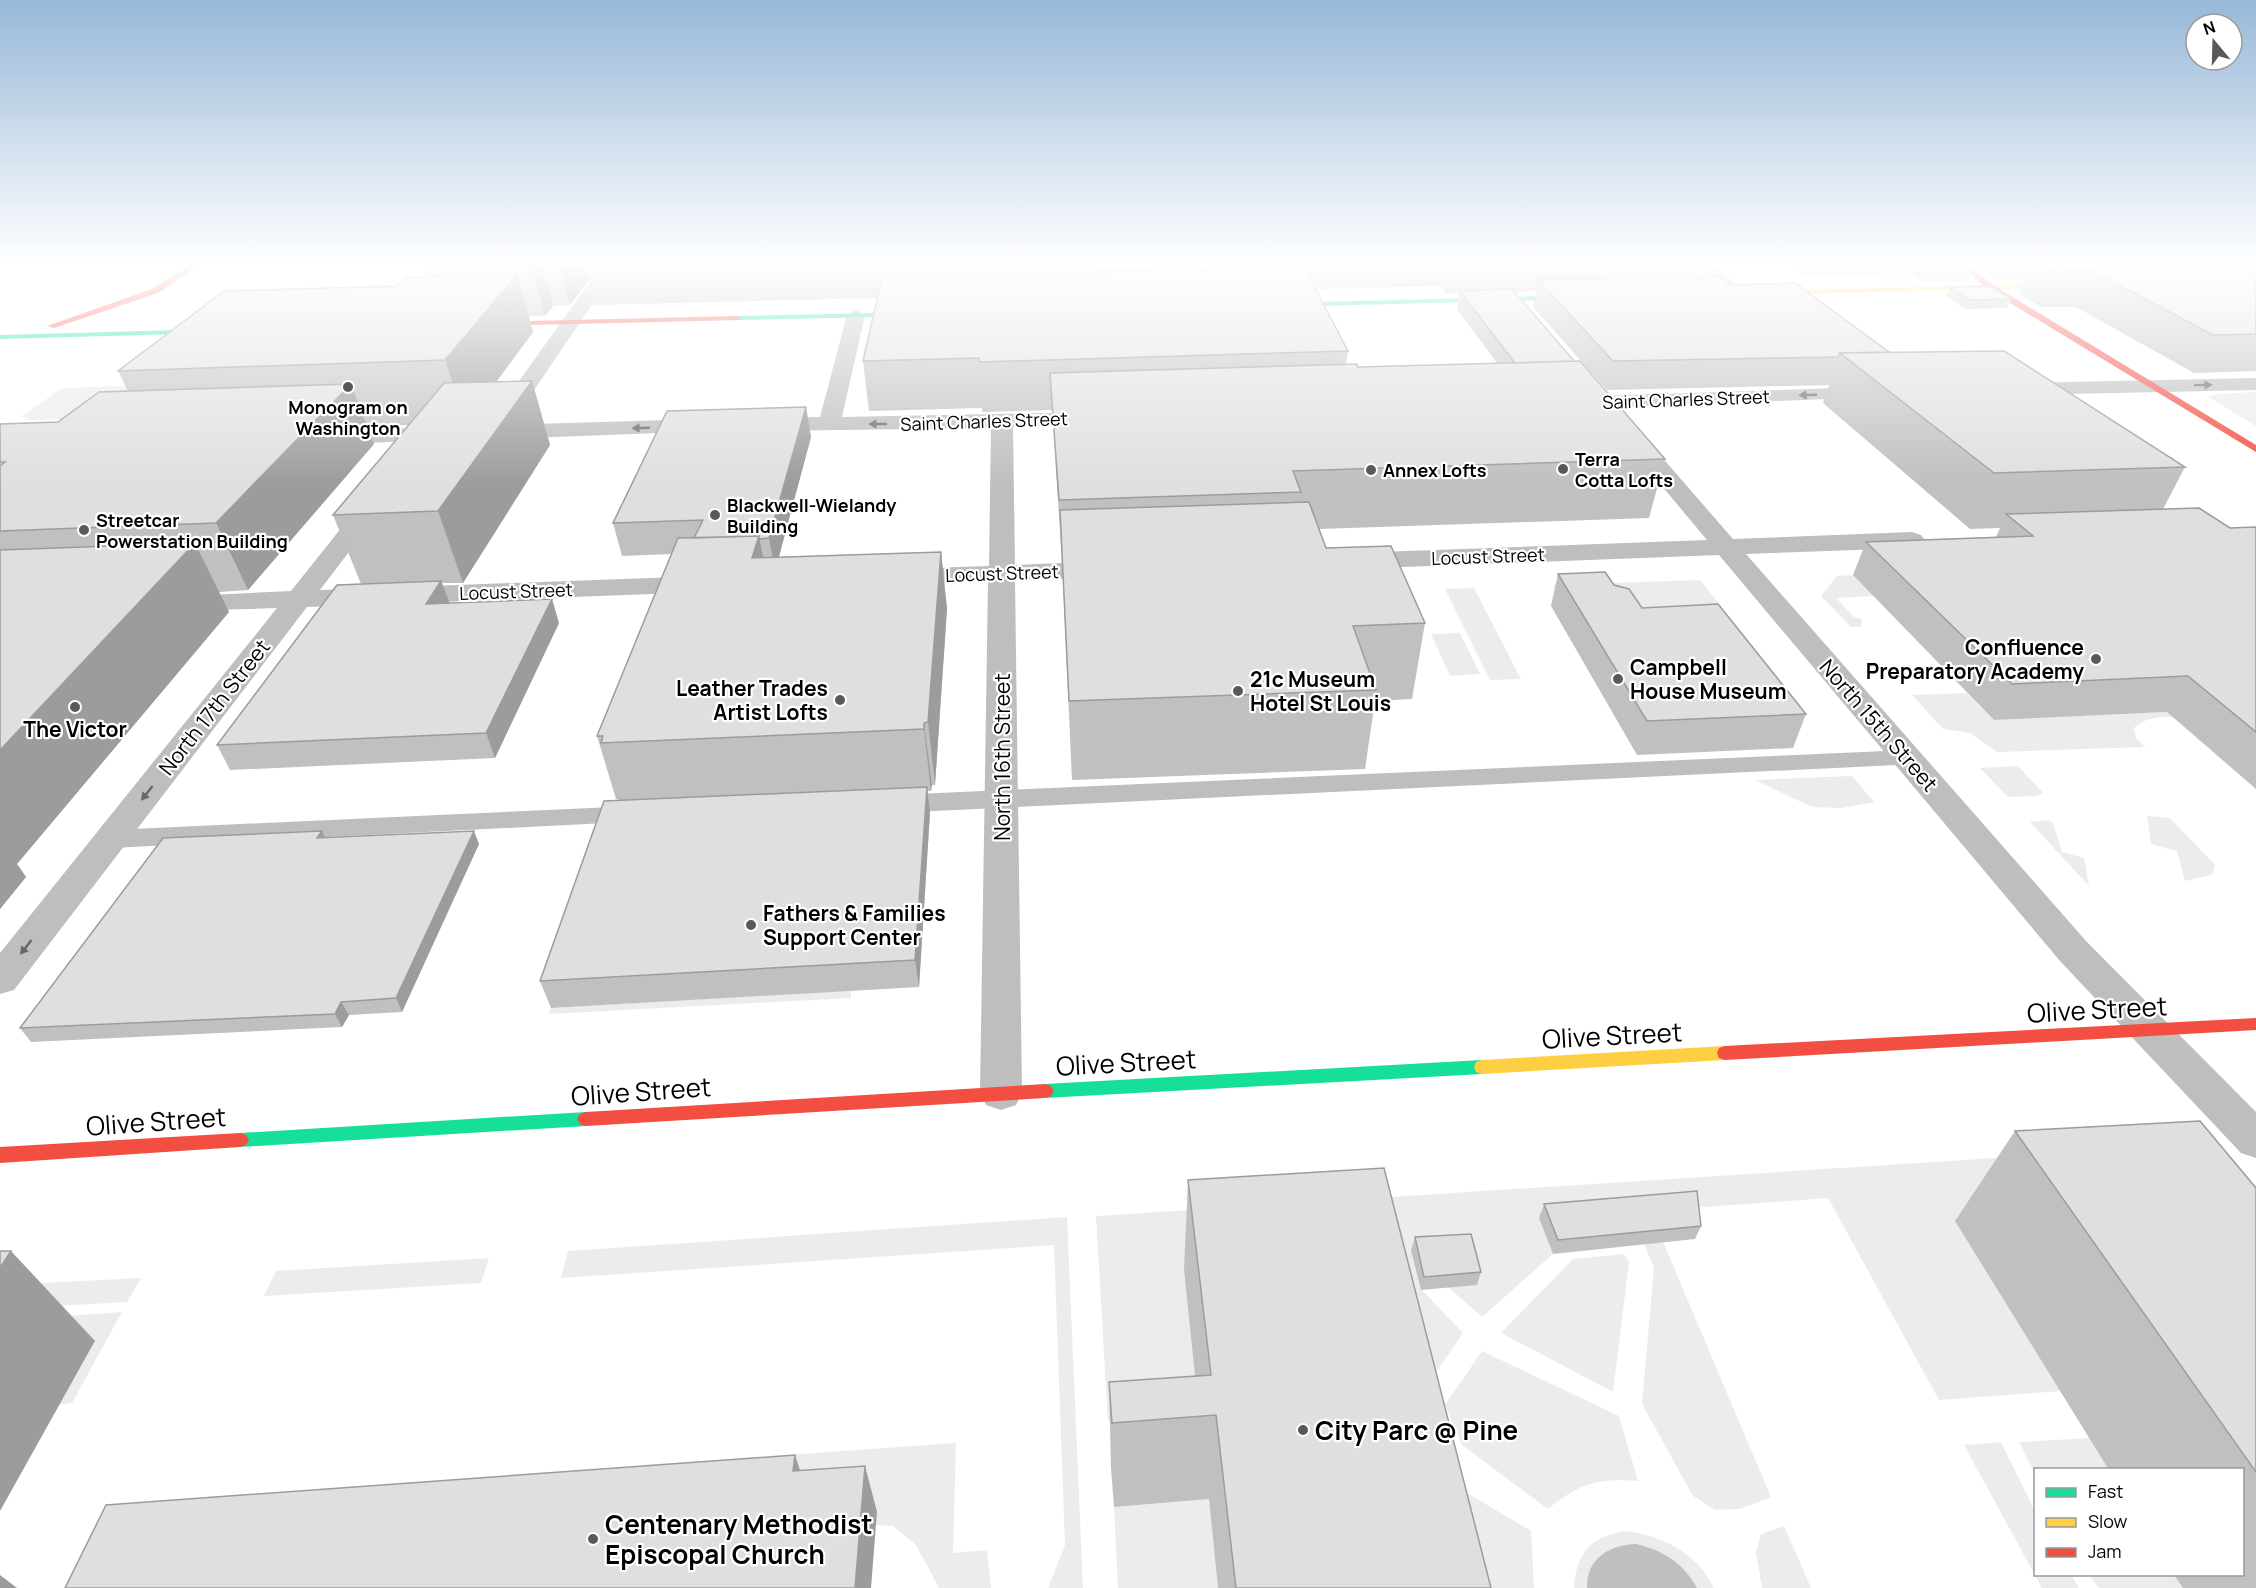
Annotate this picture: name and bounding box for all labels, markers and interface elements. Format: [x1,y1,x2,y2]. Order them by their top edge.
north arrow [2184,12,2244,72]
text: N [2200,16,2218,40]
marker: Monogram on Washington [341,380,355,394]
one-way arrow [2193,380,2212,390]
street label: Saint Charles Street [1602,384,1770,414]
one-way arrow [1798,390,1817,400]
place label: Monogram on Washington [288,395,408,440]
street label: Saint Charles Street [900,406,1068,436]
one-way arrow [869,419,888,429]
one-way arrow [632,423,651,432]
place label: Terra Cotta Lofts [1575,447,1673,492]
place label: Annex Lofts [1383,458,1487,482]
marker: Terra Cotta Lofts [1556,462,1570,476]
marker: Annex Lofts [1364,463,1378,477]
place label: Blackwell-Wielandy Building [727,493,896,538]
place label: Streetcar Powerstation Building [96,508,288,553]
marker: Blackwell-Wielandy Building [708,508,722,522]
marker: Streetcar Powerstation Building [77,523,91,537]
street label: Locust Street [1431,542,1545,570]
street label: Locust Street [945,559,1059,587]
street label: Locust Street [459,577,573,605]
street label: North 17th Street [152,633,276,781]
place label: Confluence Preparatory Academy [1866,633,2084,685]
marker: Confluence Preparatory Academy [2089,652,2103,666]
place label: Campbell House Museum [1630,653,1787,705]
street label: North 15th Street [1814,653,1944,797]
place label: 21c Museum Hotel St Louis [1250,665,1391,717]
marker: Campbell House Museum [1611,672,1625,686]
street label: North 16th Street [988,673,1016,841]
place label: Leather Trades Artist Lofts [676,674,828,726]
marker: 21c Museum Hotel St Louis [1231,684,1245,698]
marker: Leather Trades Artist Lofts [833,693,847,707]
marker: The Victor [68,700,82,714]
place label: The Victor [23,715,127,743]
one-way arrow [141,786,153,801]
place label: Fathers & Families Support Center [763,899,946,951]
marker: Fathers & Families Support Center [744,918,758,932]
one-way arrow [21,939,33,954]
street label: Olive Street [2026,987,2168,1031]
street label: Olive Street [1541,1013,1683,1057]
street label: Olive Street [1055,1040,1197,1084]
street label: Olive Street [570,1068,712,1114]
street label: Olive Street [85,1098,227,1144]
place label: City Parc @ Pine [1315,1412,1518,1448]
marker: City Parc @ Pine [1296,1423,1310,1437]
legend [2034,1468,2244,1576]
text: Fast [2088,1479,2123,1503]
place label: Centenary Methodist Episcopal Church [605,1506,873,1572]
text: Slow [2088,1509,2128,1533]
marker: Centenary Methodist Episcopal Church [586,1532,600,1546]
text: Jam [2088,1539,2122,1563]

